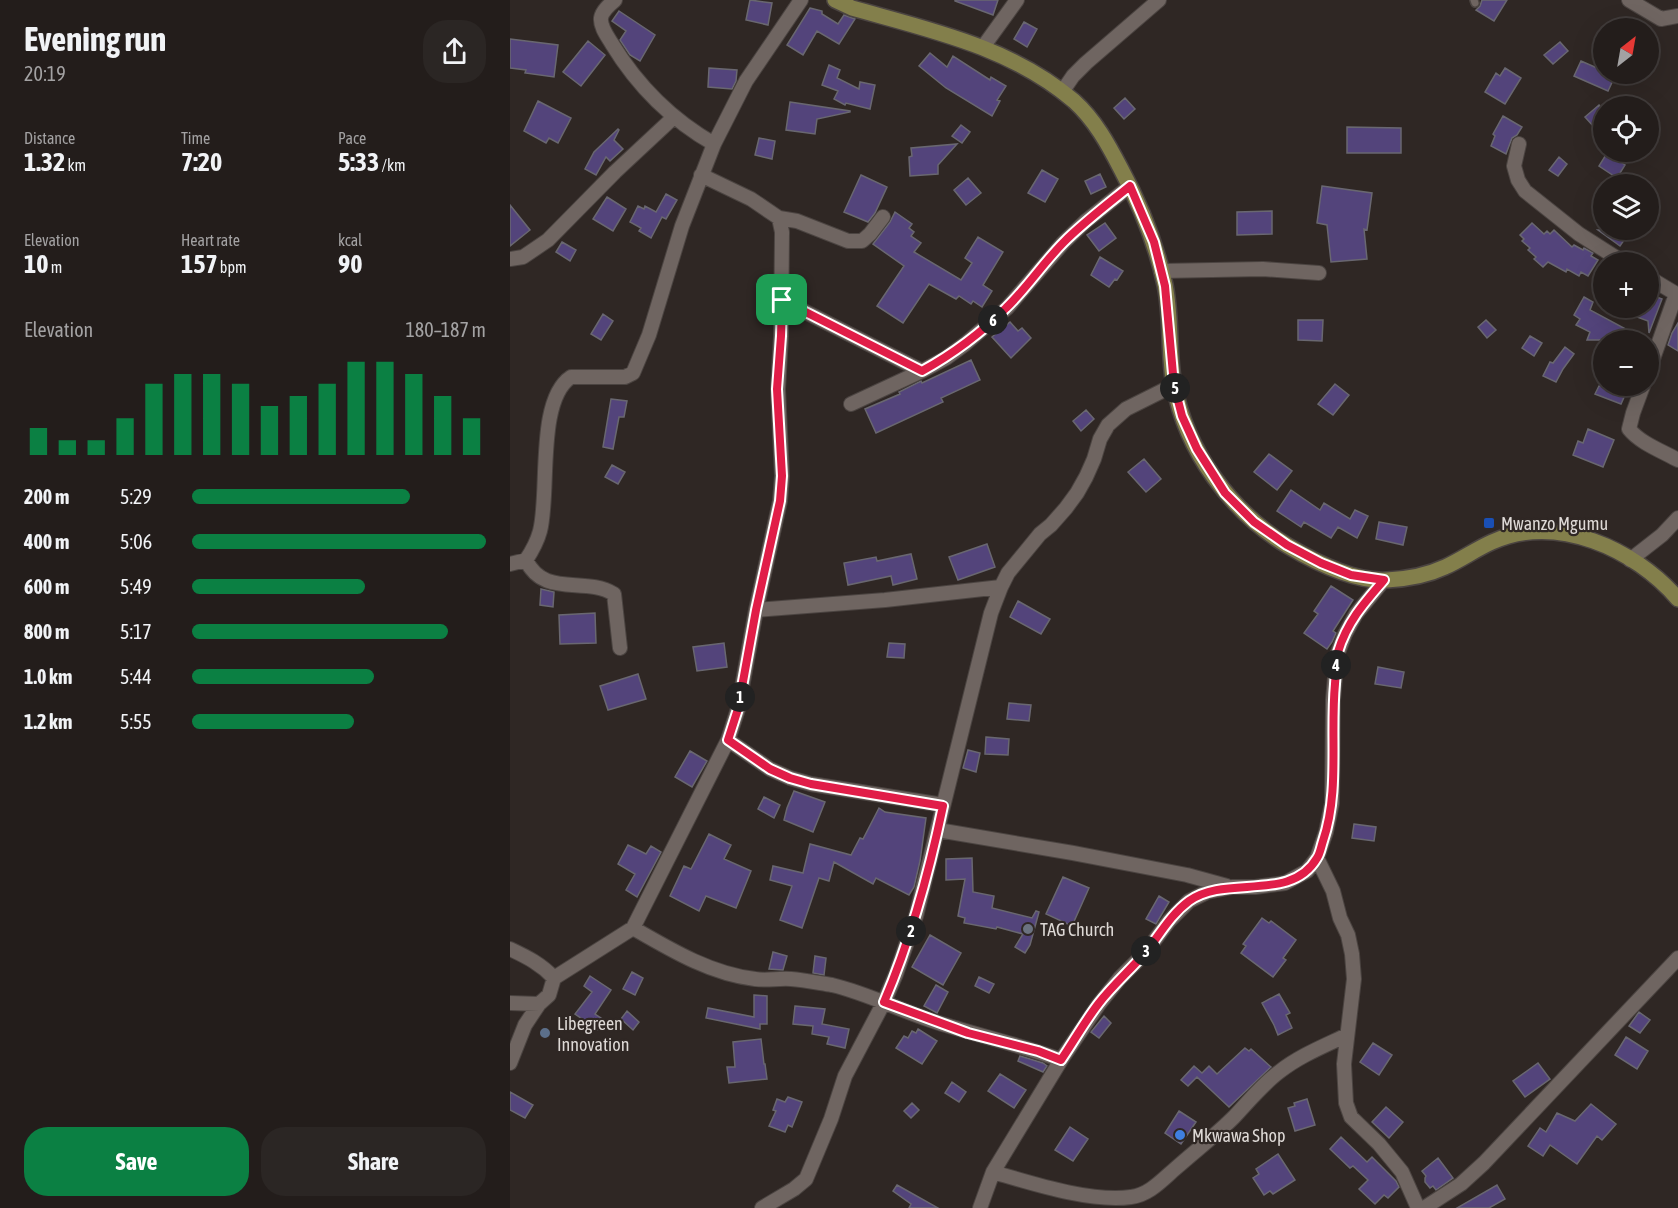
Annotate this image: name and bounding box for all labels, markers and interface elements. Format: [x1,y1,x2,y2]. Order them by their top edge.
north arrow [1593,18,1659,84]
map controls [1593,18,1659,396]
text: Evening run [24,20,166,58]
button: share [423,20,486,83]
text: 20:19 [24,62,66,85]
button: locate [1593,96,1659,162]
text: Distance [24,129,75,147]
text: Time [181,129,210,147]
text: Pace [338,129,366,147]
text: 1.32 [24,147,65,177]
text: 7:20 [181,147,222,177]
text: 5:33 [338,147,379,177]
text: km [65,156,86,174]
text: /km [379,156,405,174]
button: layers [1593,174,1659,240]
text: Elevation [24,231,79,249]
text: Heart rate [181,231,240,249]
text: kcal [338,231,362,249]
text: 10 [24,249,48,279]
text: 157 [181,249,218,279]
text: 90 [338,249,362,279]
button: + [1593,252,1659,318]
text: m [48,258,62,276]
text: bpm [218,258,247,276]
pin [756,274,807,325]
icon: arrive [765,283,798,316]
pin: 6 [978,305,1008,335]
text: 6 [989,311,997,329]
text: Elevation [24,318,93,341]
text: 180–187 m [405,318,486,341]
button: − [1593,330,1659,396]
pin: 5 [1160,373,1190,403]
text: 5 [1171,379,1179,397]
text: 200 m [24,485,69,508]
text: 5:29 [120,485,152,508]
place label: Mwanzo Mgumu [1501,513,1608,534]
marker: Mwanzo Mgumu [1482,516,1496,530]
text: 400 m [24,530,69,553]
text: 5:06 [120,530,152,553]
text: 600 m [24,575,69,598]
text: 5:49 [120,575,152,598]
text: 800 m [24,620,69,643]
text: 5:17 [120,620,152,643]
pin: 4 [1321,650,1351,680]
text: 4 [1332,656,1340,674]
text: 1.0 km [24,665,72,688]
text: 5:44 [120,665,152,688]
pin: 1 [725,682,755,712]
text: 1 [736,688,744,706]
text: 1.2 km [24,710,72,733]
text: 5:55 [120,710,152,733]
pin: 2 [896,916,926,946]
place label: TAG Church [1040,919,1114,940]
text: 2 [907,922,915,940]
marker: TAG Church [1021,922,1035,936]
pin: 3 [1131,936,1161,966]
text: 3 [1142,942,1150,960]
place label: Libegreen Innovation [557,1013,629,1055]
marker: Libegreen Innovation [538,1026,552,1040]
place label: Mkwawa Shop [1192,1125,1286,1146]
button: Save [24,1127,249,1196]
button: Share [261,1127,486,1196]
marker: Mkwawa Shop [1173,1128,1187,1142]

